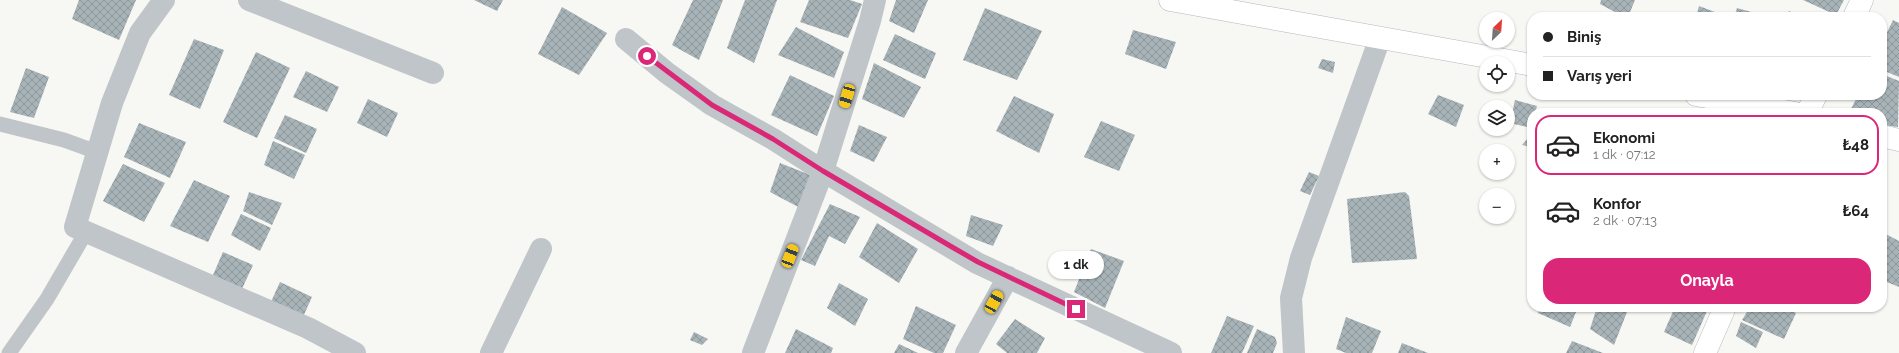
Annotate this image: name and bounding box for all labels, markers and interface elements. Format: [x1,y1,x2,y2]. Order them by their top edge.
north arrow [1479,12,1515,48]
map controls [1479,12,1515,224]
text: Biniş [1567,28,1601,46]
route start [638,47,656,65]
button: locate [1479,56,1515,92]
text: Varış yeri [1567,67,1632,85]
car [838,83,856,109]
button: layers [1479,100,1515,136]
icon: car [1545,127,1581,163]
text: Ekonomi [1593,129,1655,147]
text: ₺48 [1842,136,1869,154]
button: + [1479,144,1515,180]
text: 1 dk · 07:12 [1593,147,1656,162]
button: − [1479,188,1515,224]
icon: car [1545,193,1581,229]
text: Konfor [1593,195,1641,213]
text: ₺64 [1842,202,1869,220]
text: 2 dk · 07:13 [1593,213,1657,228]
car [780,243,800,269]
callout: 1 dk [1048,251,1104,279]
text: 1 dk [1063,257,1089,272]
button: Onayla [1543,258,1871,304]
car [983,289,1005,315]
route end [1067,300,1085,318]

